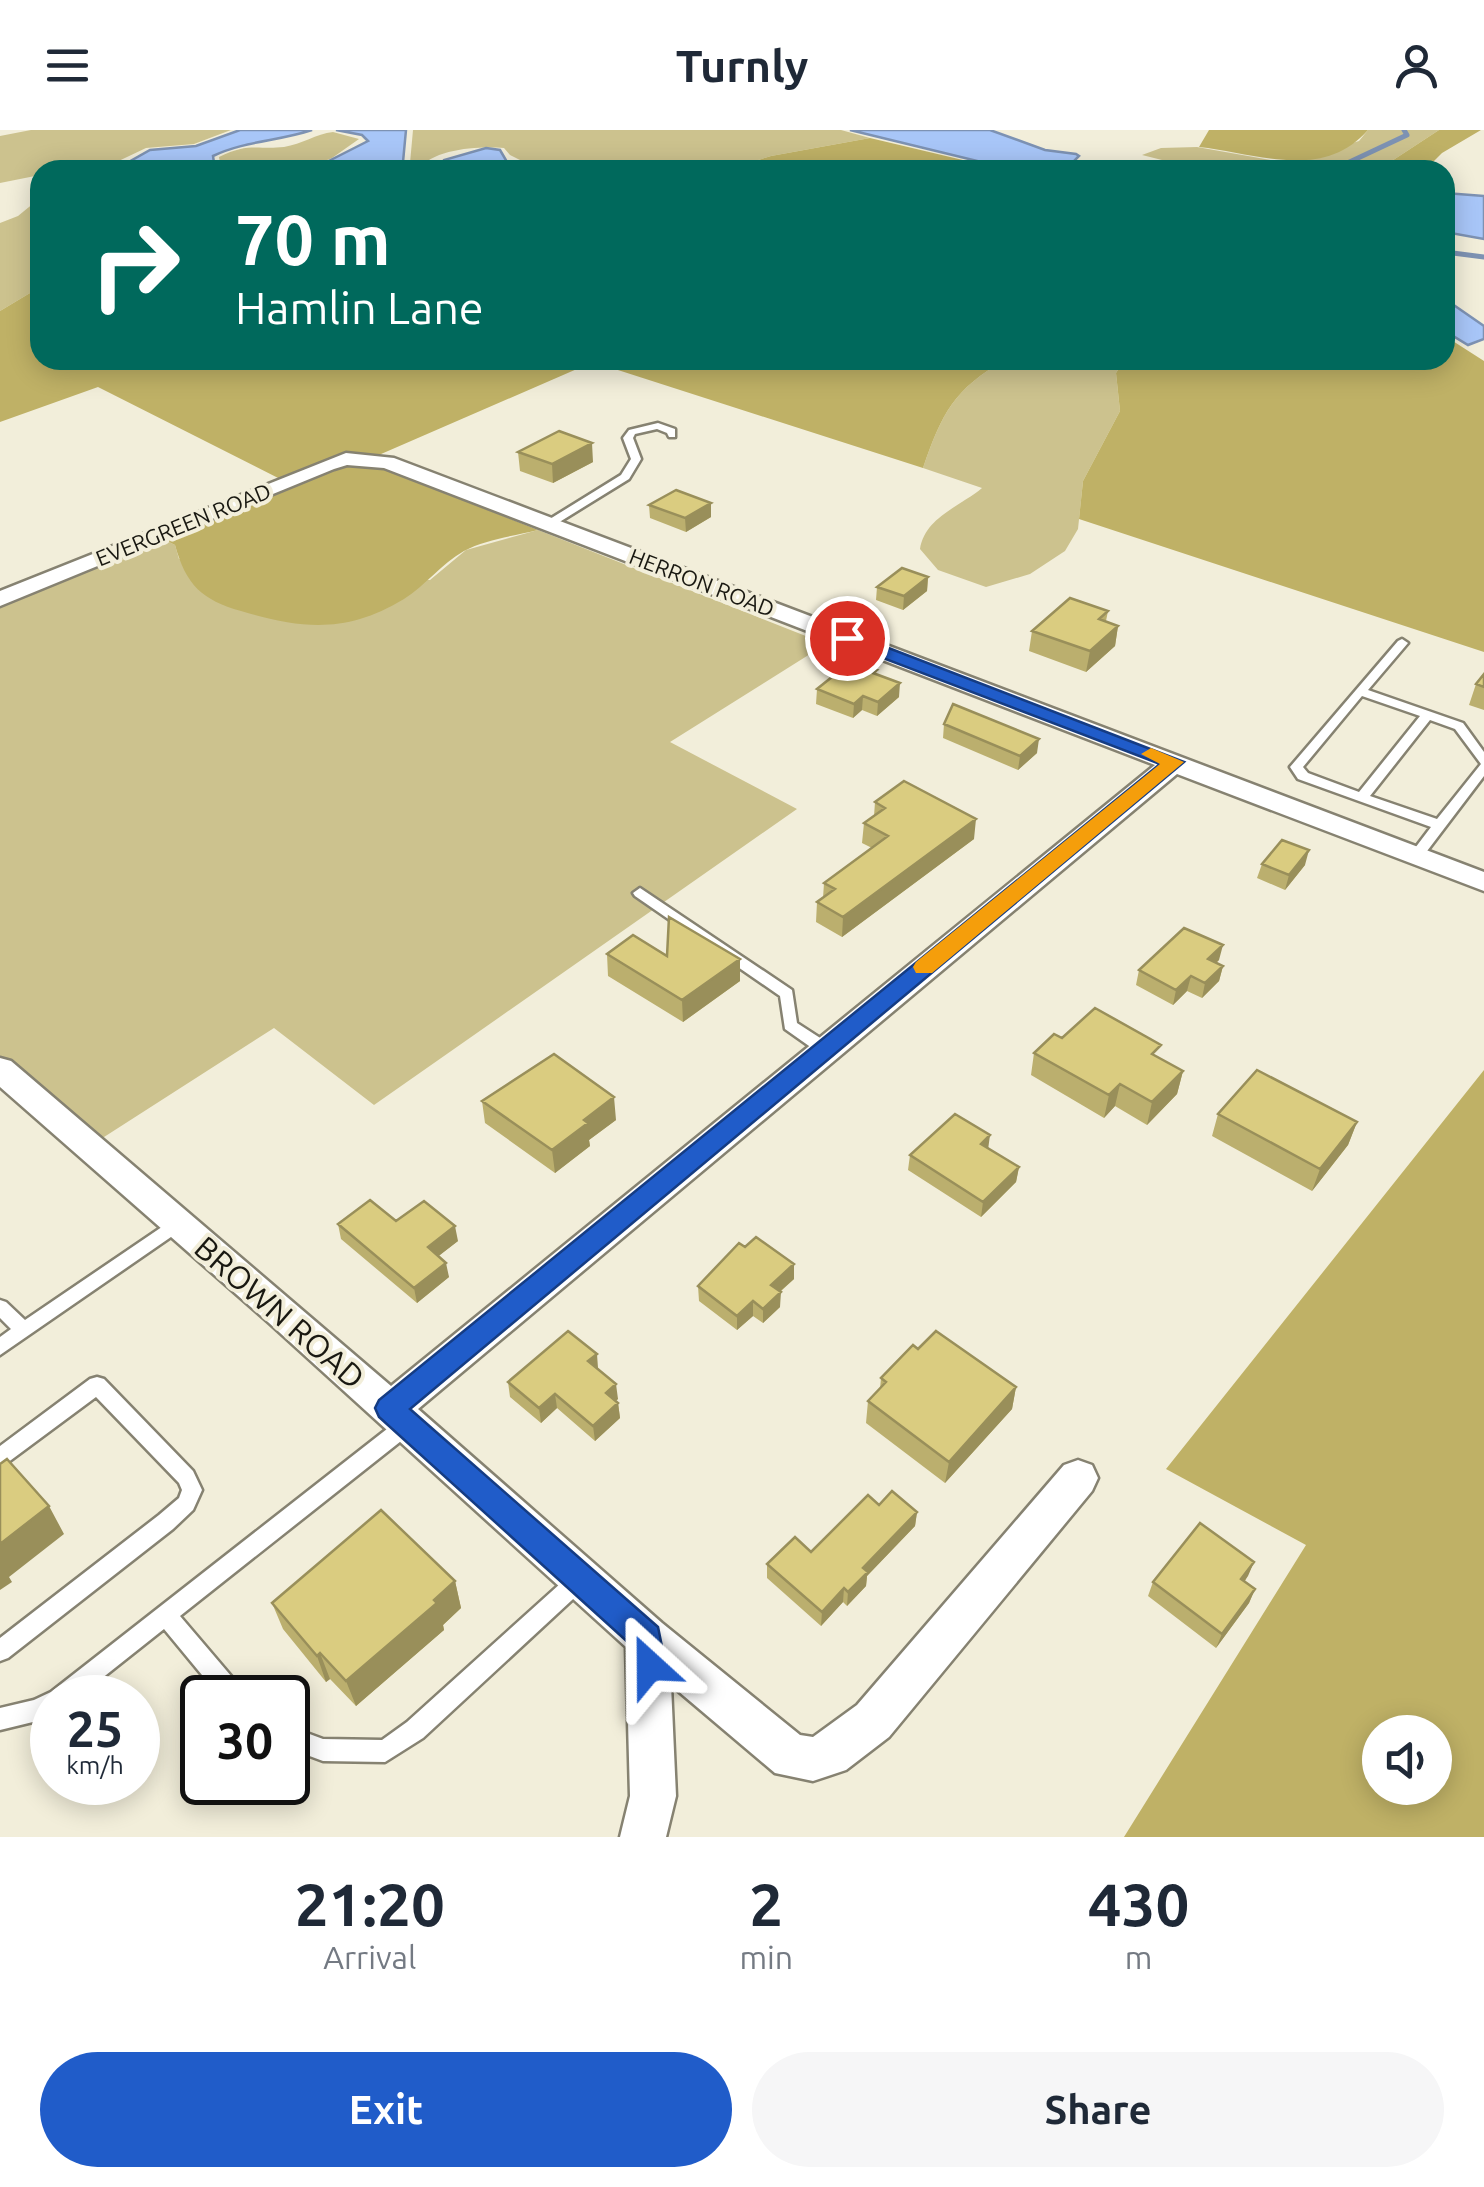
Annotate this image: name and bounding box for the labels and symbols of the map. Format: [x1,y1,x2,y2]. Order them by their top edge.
street label: EVERGREEN ROAD [92,478,274,570]
street label: HERRON ROAD [626,543,778,621]
pin [805,596,890,681]
street label: BROWN ROAD [188,1229,372,1395]
position arrow [598,1614,702,1718]
speed limit sign: 30 [180,1675,310,1805]

